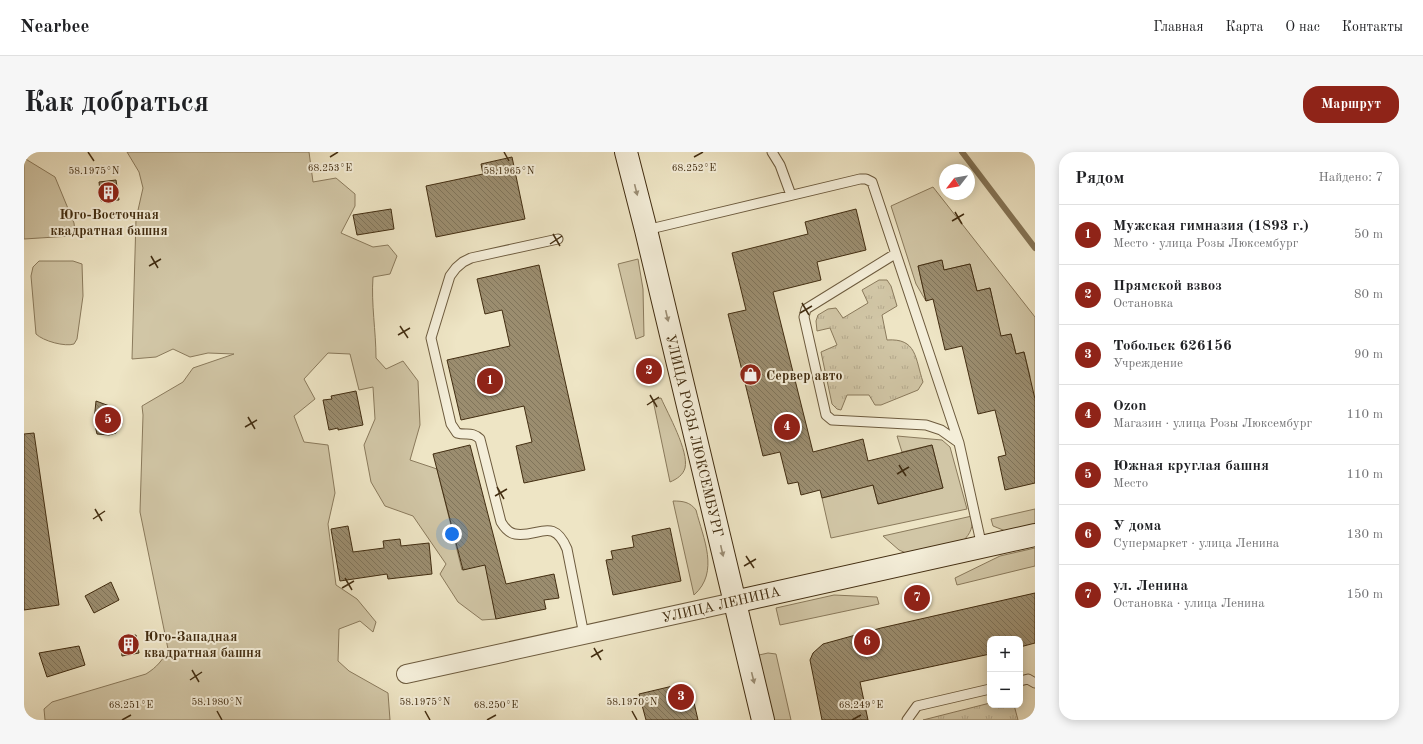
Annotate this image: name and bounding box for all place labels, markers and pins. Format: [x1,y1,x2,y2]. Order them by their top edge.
building icon: Юго-Восточная квадратная башня [96,179,122,205]
place label: Юго-Восточная квадратная башня [50,208,168,238]
pin: 2 [636,356,662,386]
shop icon: Сервер авто [737,362,763,388]
pin: 1 [477,366,503,396]
place label: Сервер авто [766,369,843,383]
pin: 5 [95,405,121,435]
pin: 4 [774,412,800,442]
pin: 7 [904,583,930,613]
pin: 6 [854,627,880,657]
place label: Юго-Западная квадратная башня [144,630,262,660]
building icon: Юго-Западная квадратная башня [115,631,141,657]
pin: 3 [668,682,694,712]

